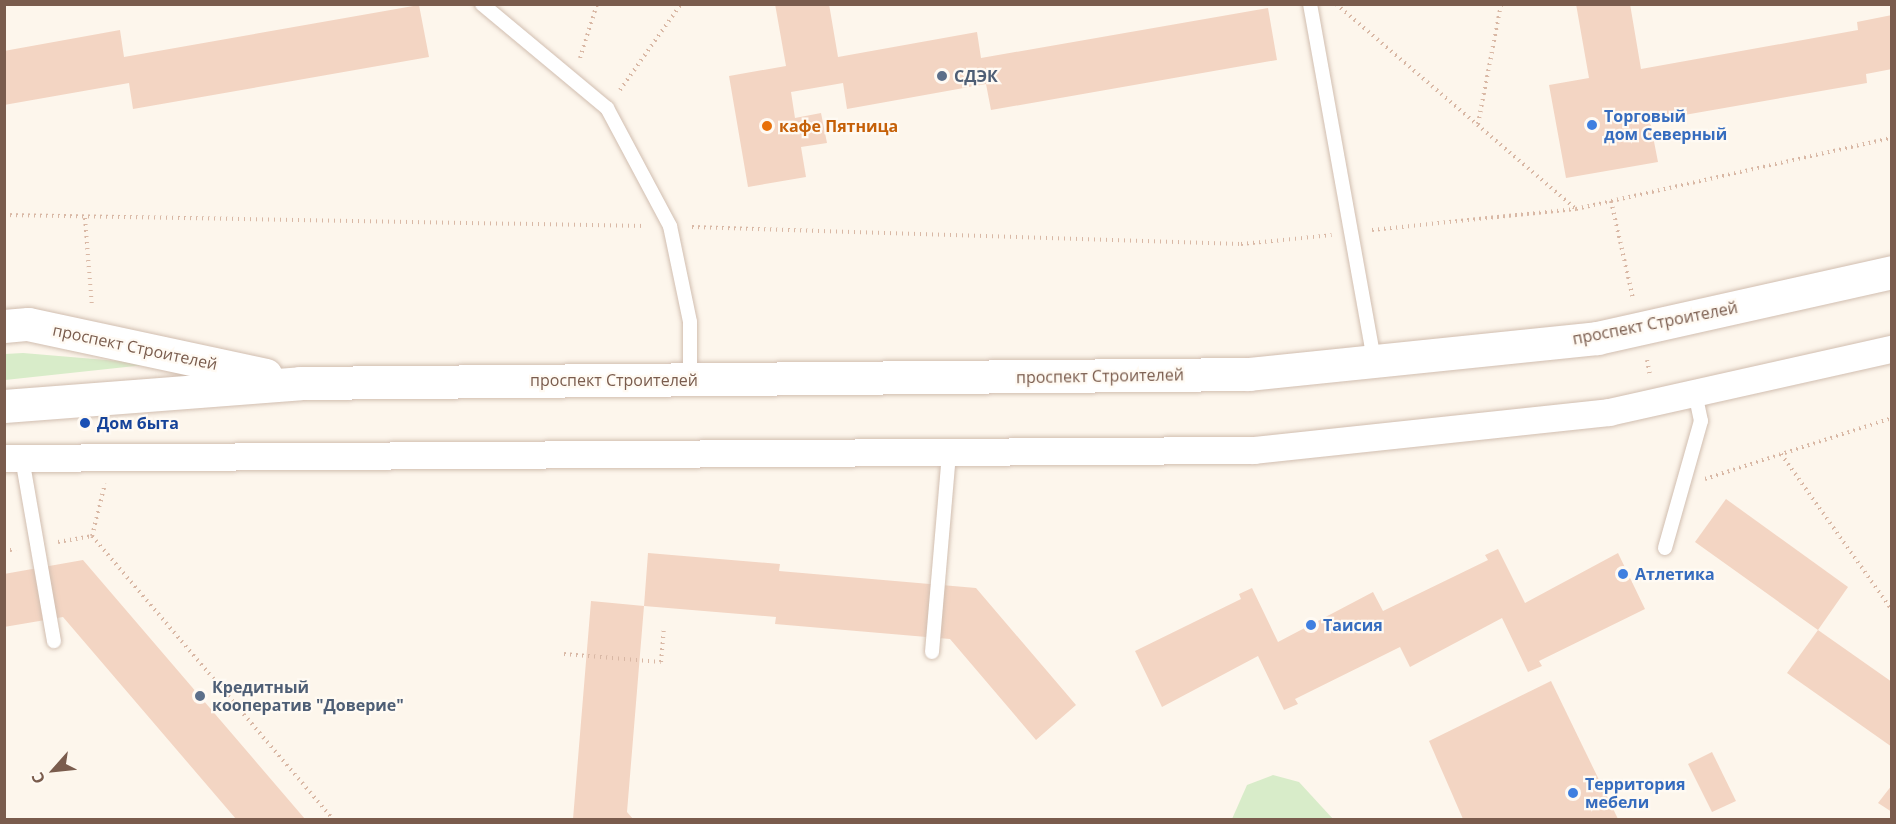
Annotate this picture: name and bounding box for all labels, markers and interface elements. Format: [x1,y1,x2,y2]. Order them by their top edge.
place label: СДЭК [954,66,998,86]
marker: СДЭК [935,69,949,83]
place label: Торговый дом Северный [1604,106,1727,144]
place label: кафе Пятница [779,116,898,136]
marker: Торговый дом Северный [1585,118,1599,132]
marker: кафе Пятница [760,119,774,133]
street label: проспект Строителей [1571,298,1739,348]
street label: проспект Строителей [51,320,219,374]
street label: проспект Строителей [1016,365,1184,387]
street label: проспект Строителей [530,370,698,390]
place label: Дом быта [97,413,179,433]
marker: Дом быта [78,416,92,430]
place label: Атлетика [1635,564,1715,584]
marker: Атлетика [1616,567,1630,581]
place label: Таисия [1323,615,1383,635]
marker: Таисия [1304,618,1318,632]
place label: Кредитный кооператив "Доверие" [212,677,404,715]
marker: Кредитный кооператив "Доверие" [193,689,207,703]
north arrow [24,740,84,800]
text: С [26,769,50,788]
place label: Территория мебели [1585,774,1685,812]
marker: Территория мебели [1566,786,1580,800]

